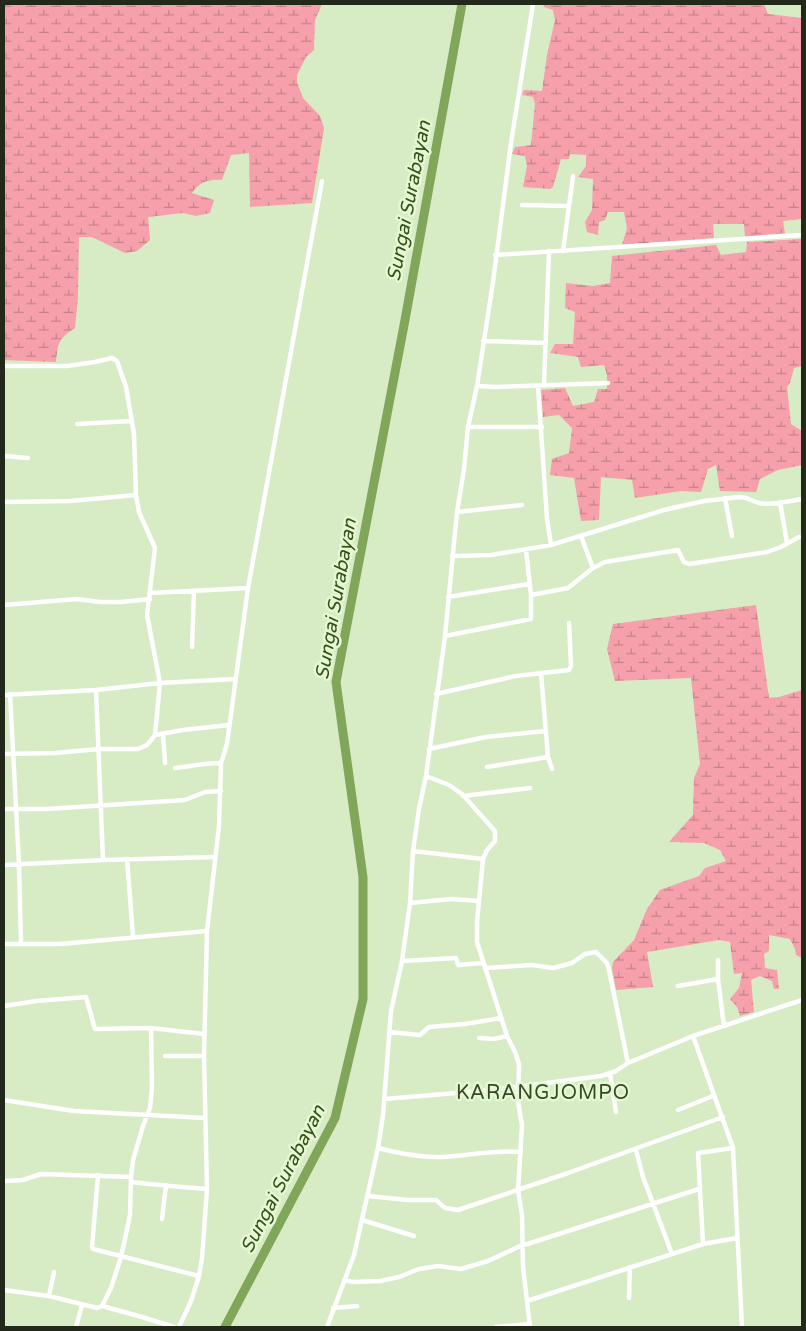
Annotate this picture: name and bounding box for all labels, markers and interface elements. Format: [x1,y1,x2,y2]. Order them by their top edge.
water label: Sungai Surabayan [383,119,435,283]
water label: Sungai Surabayan [311,516,361,681]
district label: KARANGJOMPO [456,1081,630,1105]
water label: Sungai Surabayan [236,1101,330,1257]

